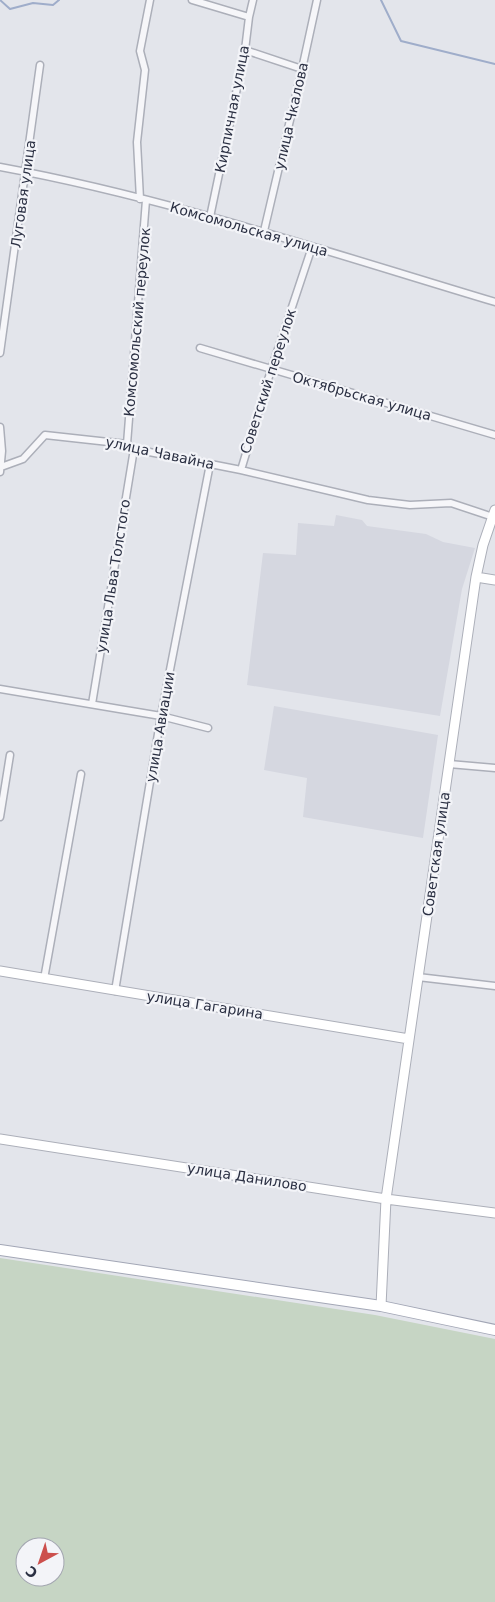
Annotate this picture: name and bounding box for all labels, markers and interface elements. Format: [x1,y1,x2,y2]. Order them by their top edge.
street label: Кирпичная улица [212,44,252,174]
street label: улица Чкалова [271,61,311,171]
street label: Луговая улица [8,139,38,249]
street label: Комсомольская улица [168,199,330,259]
street label: Комсомольский переулок [121,227,153,417]
street label: Советский переулок [237,306,299,456]
street label: Октябрьская улица [291,368,433,424]
street label: улица Чавайна [104,434,216,472]
street label: улица Льва Толстого [93,498,133,654]
street label: улица Авиации [142,670,178,784]
street label: Советская улица [419,791,453,917]
street label: улица Гагарина [146,988,264,1022]
street label: улица Данилово [186,1160,308,1194]
north arrow [15,1537,65,1587]
text: С [23,1563,41,1581]

